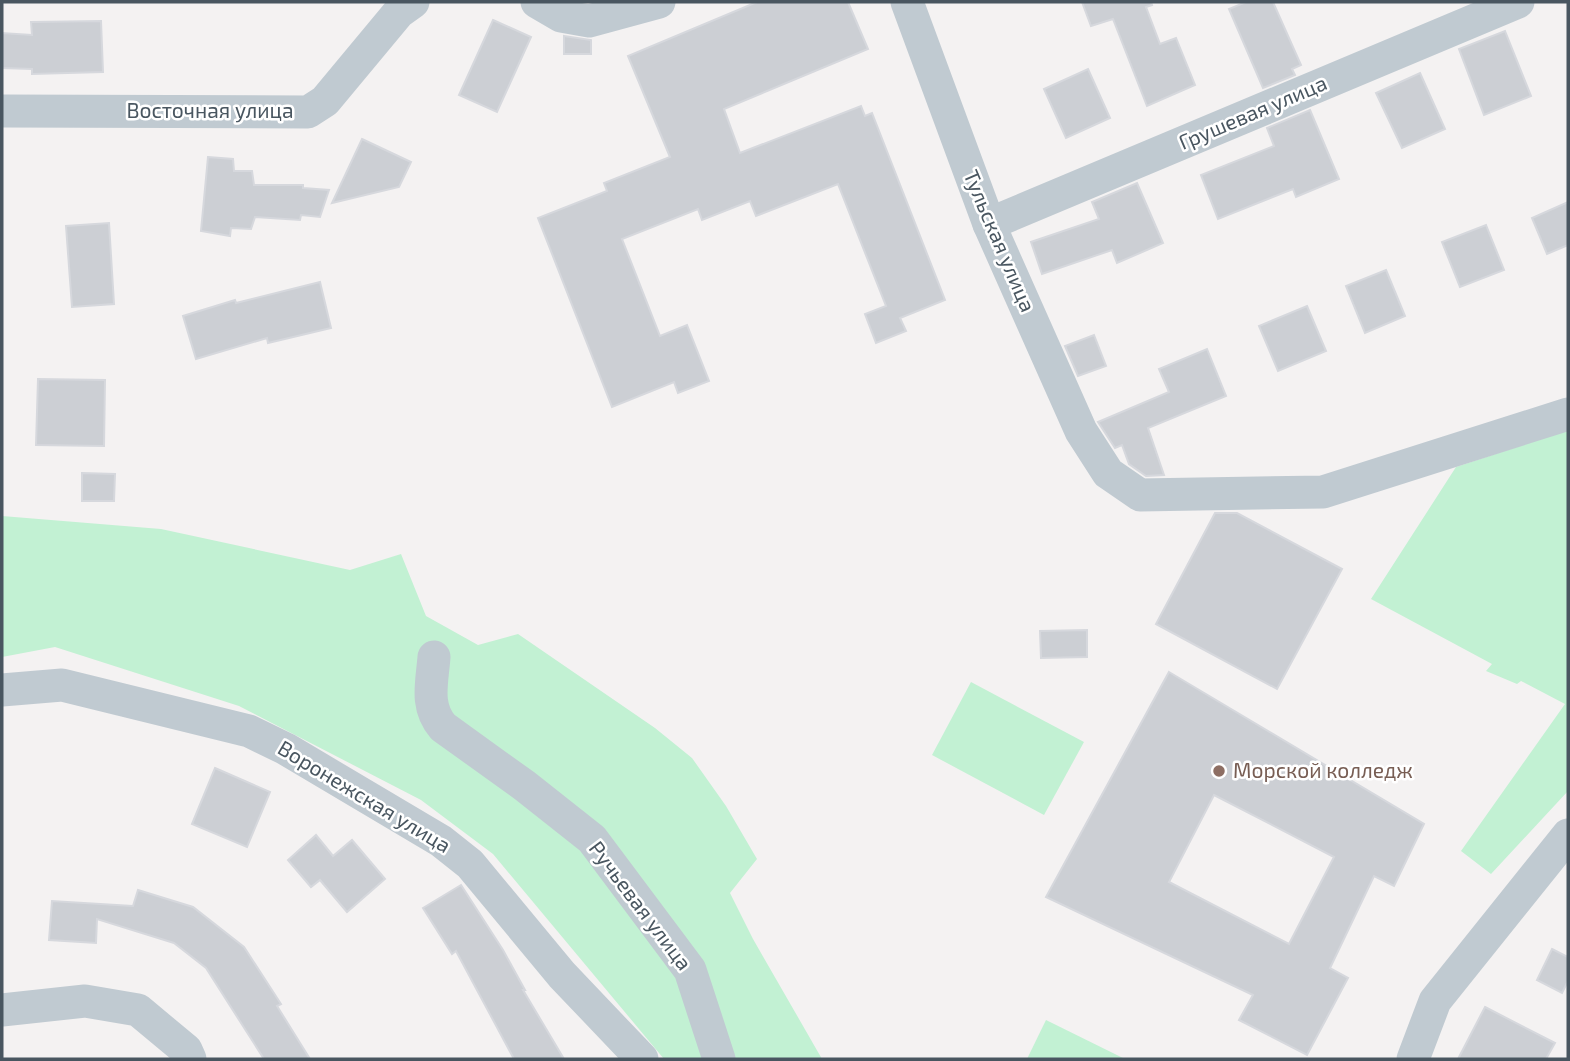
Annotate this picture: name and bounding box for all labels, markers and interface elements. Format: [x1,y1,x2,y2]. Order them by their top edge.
street label: Грушевая улица [1175,69,1331,155]
street label: Восточная улица [126,97,294,123]
street label: Тульская улица [958,166,1042,316]
street label: Воронежская улица [273,734,456,858]
place label: Морской колледж [1233,757,1413,782]
marker: Морской колледж [1211,763,1227,779]
street label: Ручьевая улица [584,836,698,975]

